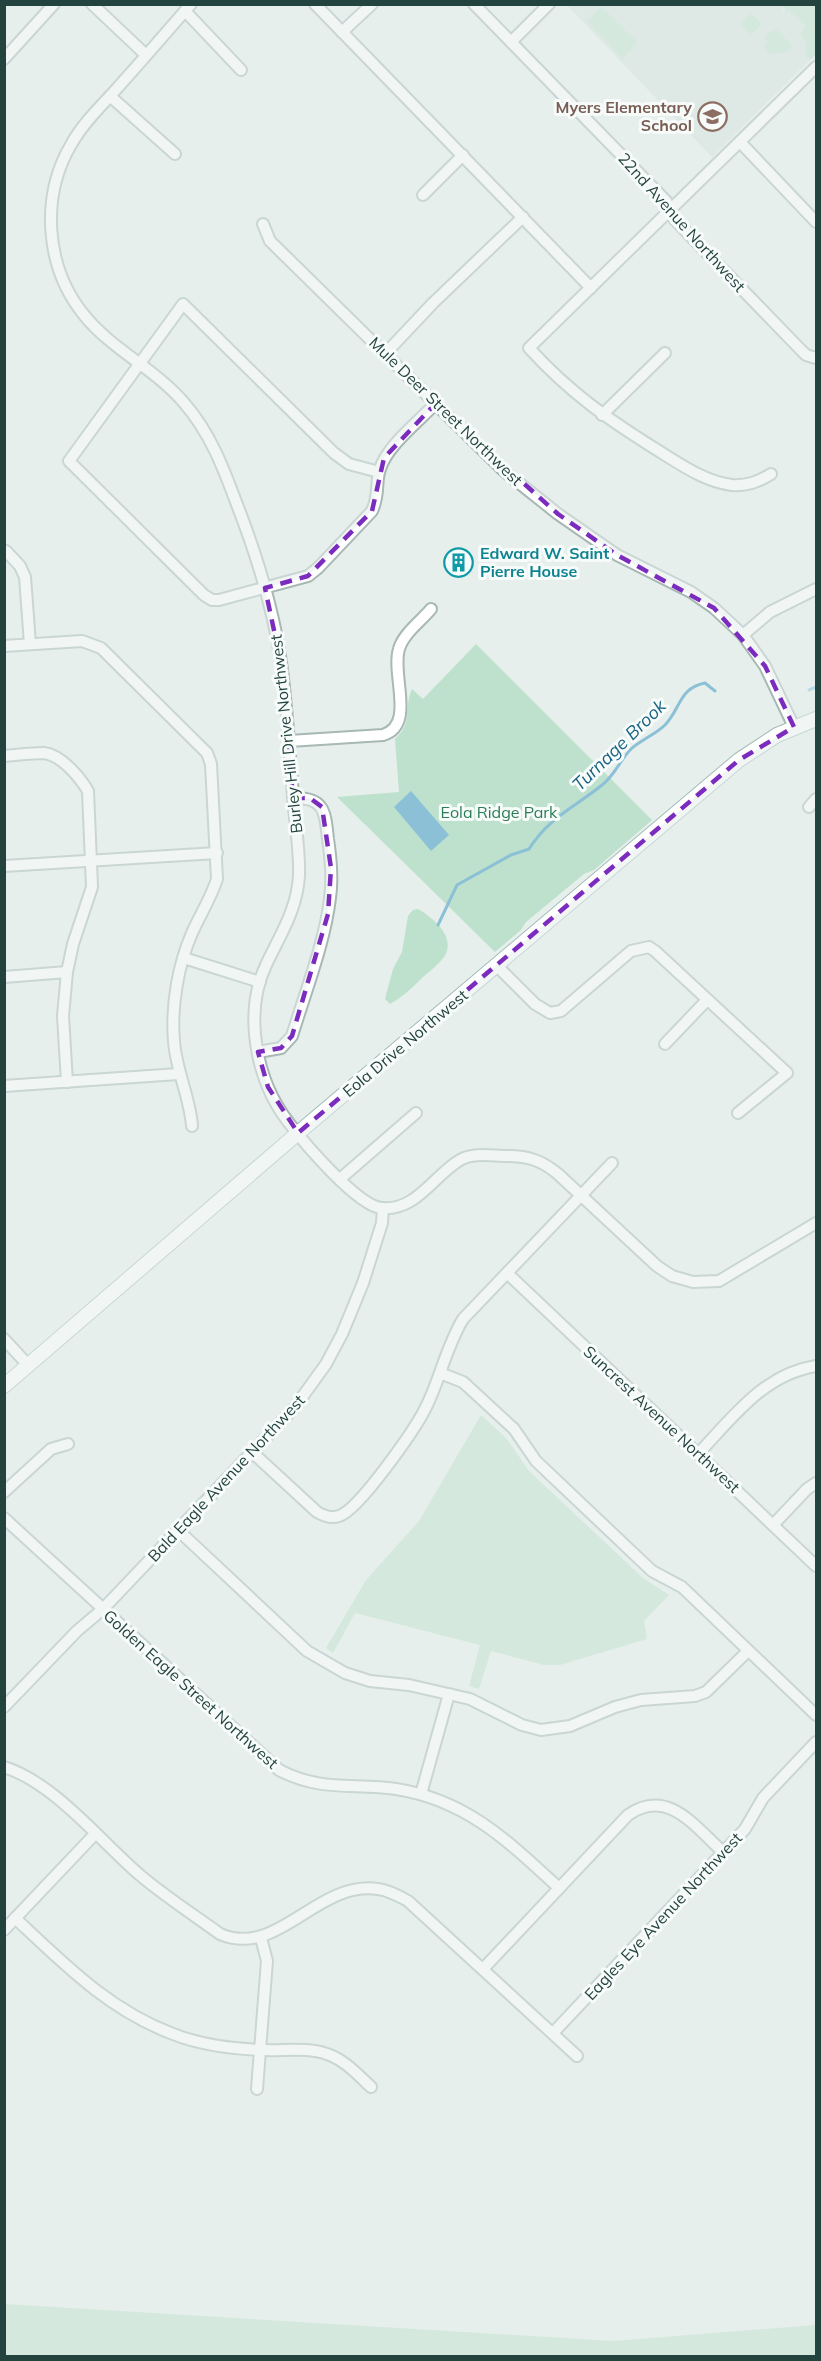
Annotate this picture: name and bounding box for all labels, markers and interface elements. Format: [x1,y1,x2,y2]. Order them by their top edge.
place label: Myers Elementary School [555,97,692,135]
school or university icon: Myers Elementary School [697,100,729,132]
street label: 22nd Avenue Northwest [614,148,750,296]
street label: Mule Deer Street Northwest [365,332,527,490]
place label: Edward W. Saint Pierre House [480,543,609,581]
building icon: Edward W. Saint Pierre House [443,546,475,578]
street label: Burley Hill Drive Northwest [266,633,306,834]
water label: Turnage Brook [567,694,671,796]
park label: Eola Ridge Park [441,802,558,822]
street label: Eola Drive Northwest [338,985,472,1101]
street label: Suncrest Avenue Northwest [580,1341,745,1497]
street label: Bald Eagle Avenue Northwest [143,1390,309,1566]
street label: Golden Eagle Street Northwest [99,1605,283,1773]
street label: Eagles Eye Avenue Northwest [580,1828,746,2004]

